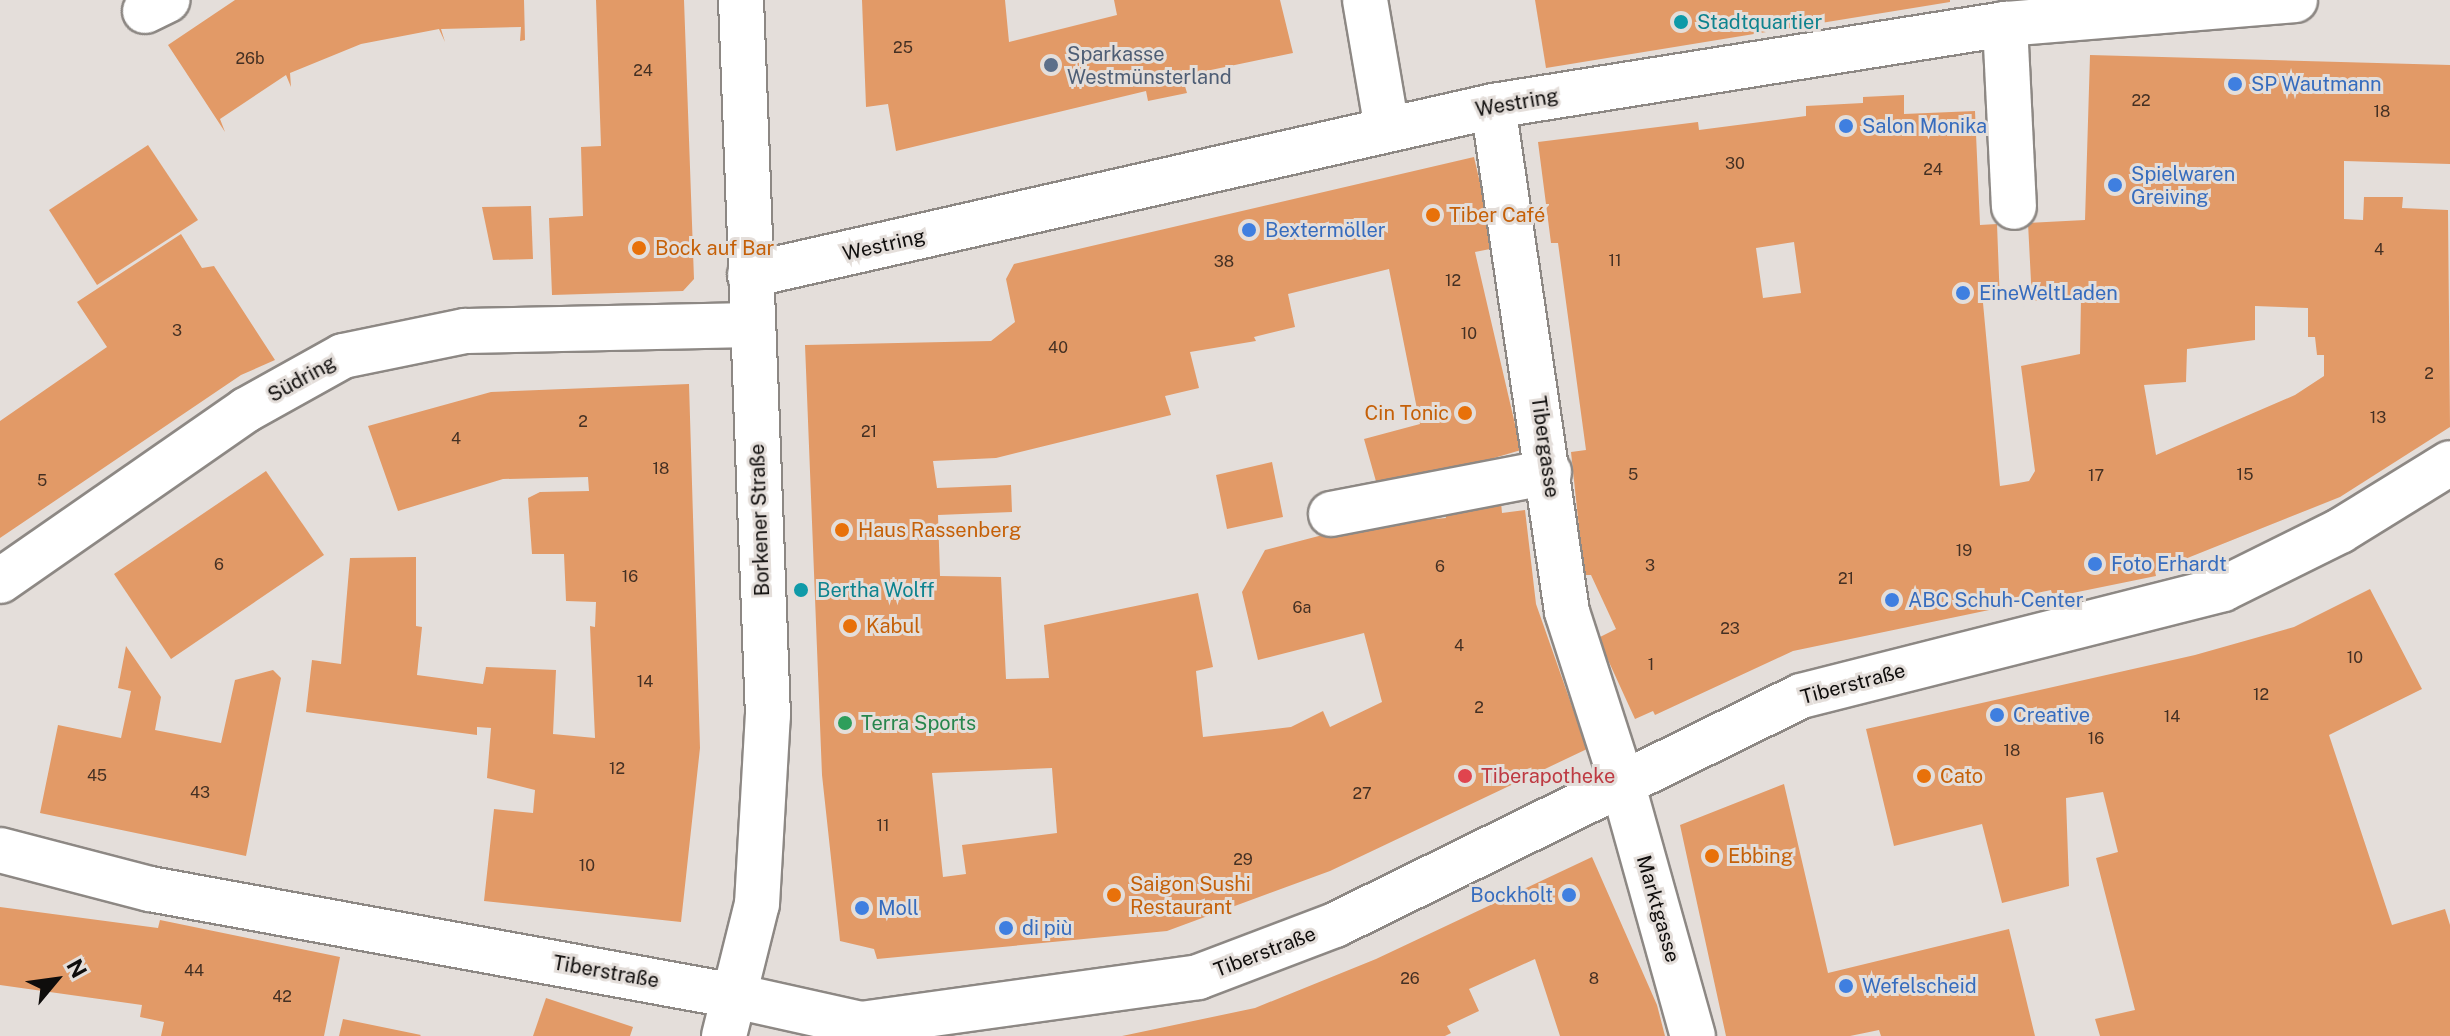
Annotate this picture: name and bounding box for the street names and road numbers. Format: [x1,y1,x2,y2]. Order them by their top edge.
street label: Westring [1474,84,1560,122]
street label: Westring [840,224,928,266]
street label: Südring [264,351,340,407]
street label: Tibergasse [1526,395,1564,499]
street label: Borkener Straße [745,443,775,597]
street label: Tiberstraße [1798,659,1908,709]
street label: Marktgasse [1631,853,1685,965]
street label: Tiberstraße [1211,922,1319,982]
street label: Tiberstraße [551,951,661,993]

